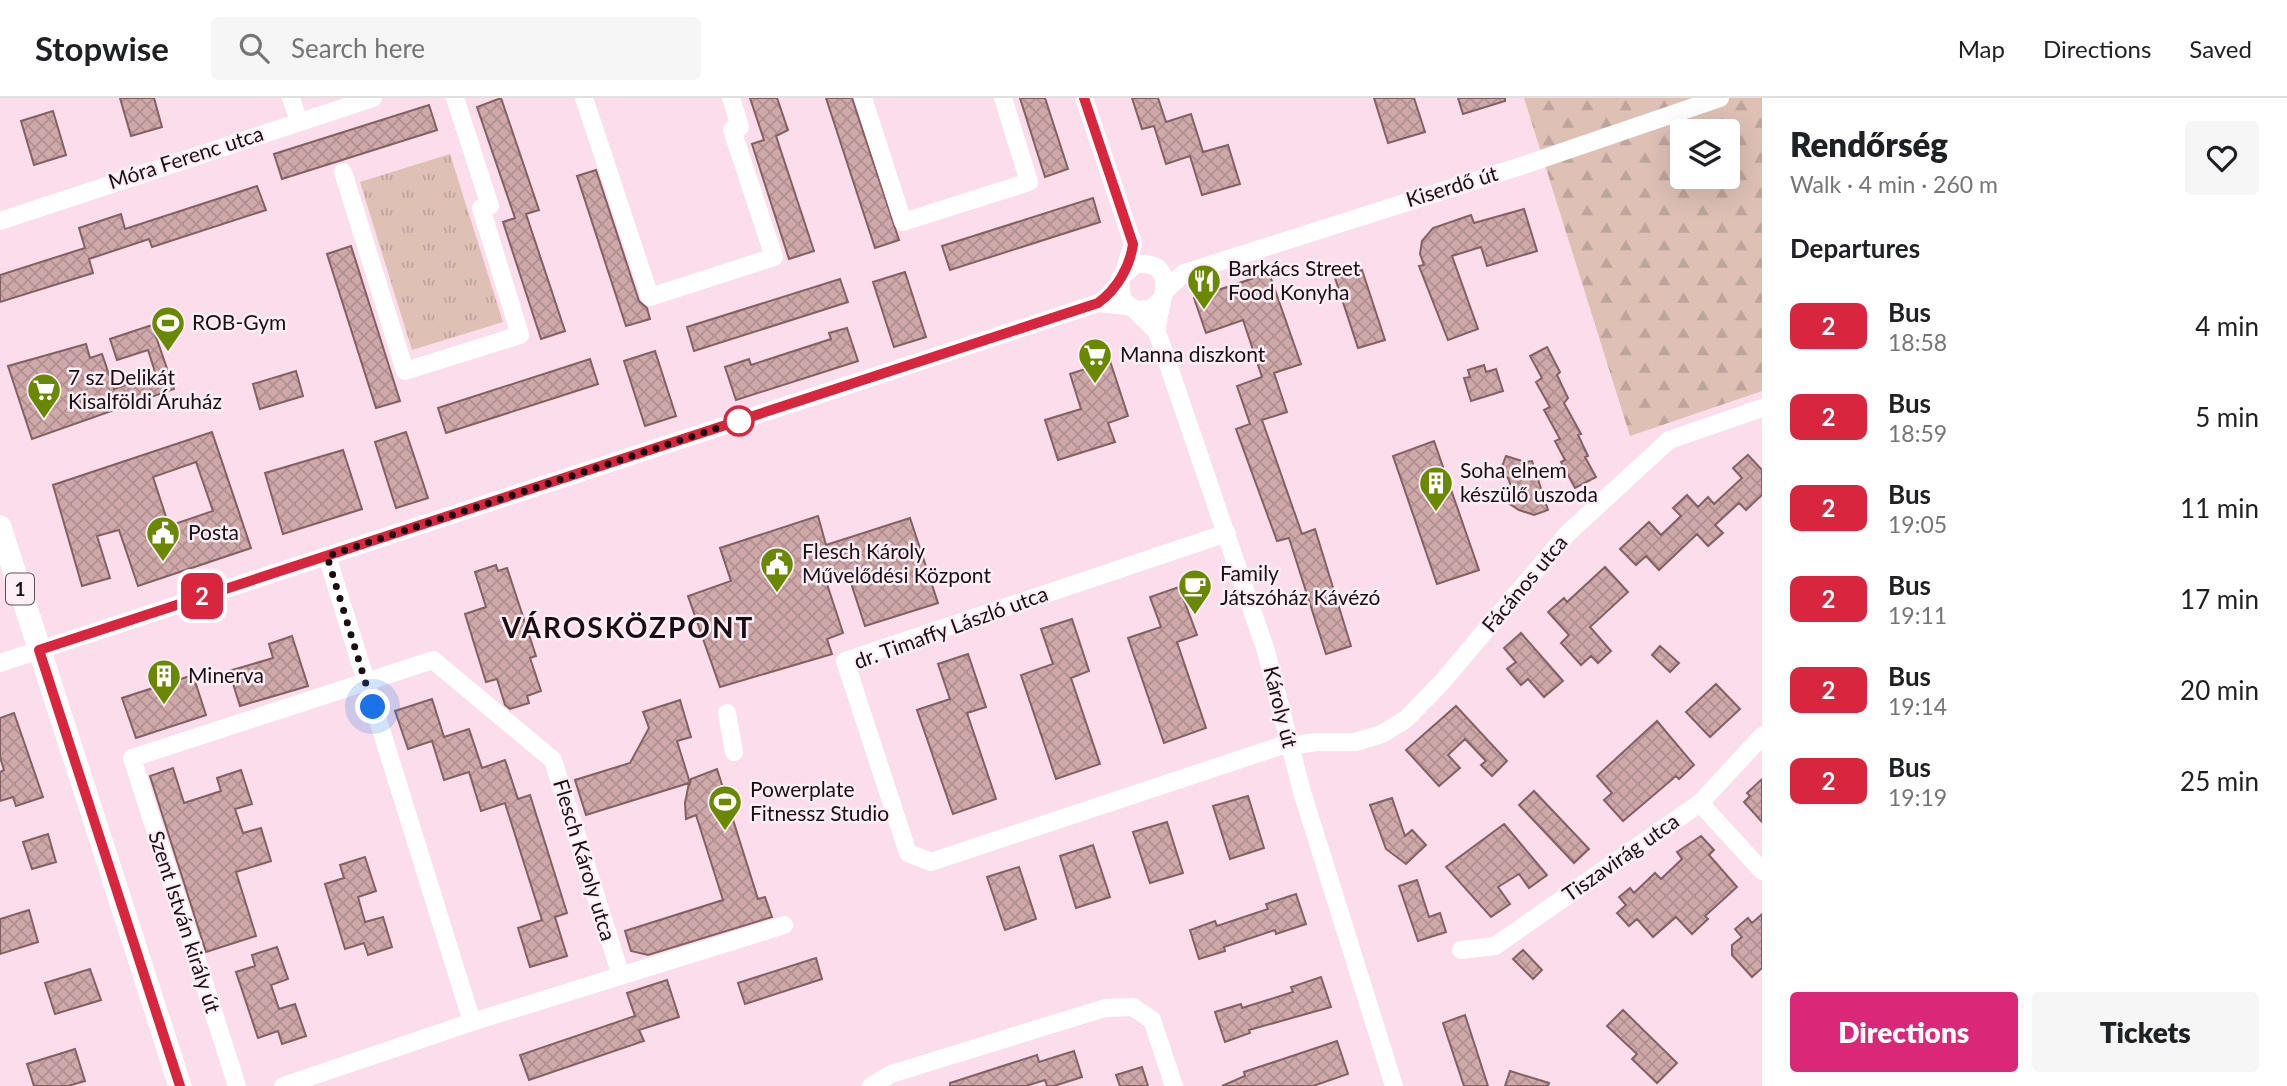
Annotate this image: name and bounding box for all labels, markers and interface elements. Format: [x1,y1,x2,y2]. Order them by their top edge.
search box [211,17,701,80]
text: Stopwise [35,28,169,68]
icon: search [235,29,273,67]
text: Search here [291,32,425,64]
text: Map [1958,34,2005,63]
text: Directions [2043,34,2151,63]
text: Saved [2189,34,2252,63]
map controls [1670,119,1740,189]
button: layers [1670,119,1740,189]
street label: Móra Ferenc utca [105,120,266,193]
button: heart [2185,121,2259,195]
text: Rendőrség [1790,124,1948,164]
street label: Kiserdő út [1403,160,1501,211]
text: Walk · 4 min · 260 m [1790,170,1998,198]
text: Departures [1790,232,1920,264]
place label: Barkács Street Food Konyha [1228,255,1361,304]
restaurant icon: Barkács Street Food Konyha [1185,262,1223,311]
text: Bus [1888,296,1931,328]
sports icon: ROB-Gym [149,304,187,353]
place label: ROB-Gym [192,309,286,334]
text: 4 min [2195,310,2259,342]
text: 2 [1822,311,1835,340]
text: 18:58 [1888,328,1947,356]
supermarket icon: Manna diszkont [1076,336,1114,385]
place label: Manna diszkont [1120,341,1266,366]
place label: 7 sz Delikát Kisalföldi Áruház [68,364,222,413]
supermarket icon: 7 sz Delikát Kisalföldi Áruház [25,371,63,420]
text: Bus [1888,387,1931,419]
text: 5 min [2195,401,2259,433]
text: 2 [1822,402,1835,431]
unlabelled marker [724,406,754,436]
text: 18:59 [1888,419,1947,447]
place label: Soha elnem készülő uszoda [1460,457,1598,506]
building icon: Soha elnem készülő uszoda [1417,464,1455,513]
text: Bus [1888,478,1931,510]
text: 11 min [2180,492,2259,524]
text: 2 [1822,493,1835,522]
text: 19:05 [1888,510,1947,538]
public building icon: Posta [144,514,182,563]
place label: Posta [188,519,239,544]
street label: Fácános utca [1476,529,1572,637]
place label: Flesch Károly Művelődési Központ [802,538,991,587]
public building icon: Flesch Károly Művelődési Központ [758,545,796,594]
place label: Family Játszóház Kávézó [1220,560,1381,609]
cafe icon: Family Játszóház Kávézó [1176,567,1214,616]
text: Bus [1888,569,1931,601]
line badge: 2 [179,573,225,619]
road number: 1 [6,574,34,604]
street label: dr. Timaffy László utca [850,580,1051,673]
text: 2 [195,581,209,610]
text: 17 min [2180,583,2259,615]
text: 2 [1822,584,1835,613]
text: 19:11 [1888,601,1947,629]
district label: VÁROSKÖZPONT [501,610,754,644]
building icon: Minerva [145,657,183,706]
text: Bus [1888,660,1931,692]
place label: Minerva [188,662,264,687]
street label: Károly út [1259,663,1304,751]
text: 20 min [2180,674,2259,706]
text: 2 [1822,675,1835,704]
your location [355,689,390,724]
text: 19:14 [1888,692,1947,720]
text: Bus [1888,751,1931,783]
text: 25 min [2180,765,2259,797]
text: 2 [1822,766,1835,795]
street label: Flesch Károly utca [549,776,622,943]
place label: Powerplate Fitnessz Studio [750,776,889,825]
sports icon: Powerplate Fitnessz Studio [706,783,744,832]
text: 19:19 [1888,783,1947,811]
street label: Tiszavirág utca [1557,808,1683,906]
street label: Szent István király út [144,827,227,1016]
button: Directions [1790,992,2018,1072]
button: Tickets [2032,992,2259,1072]

